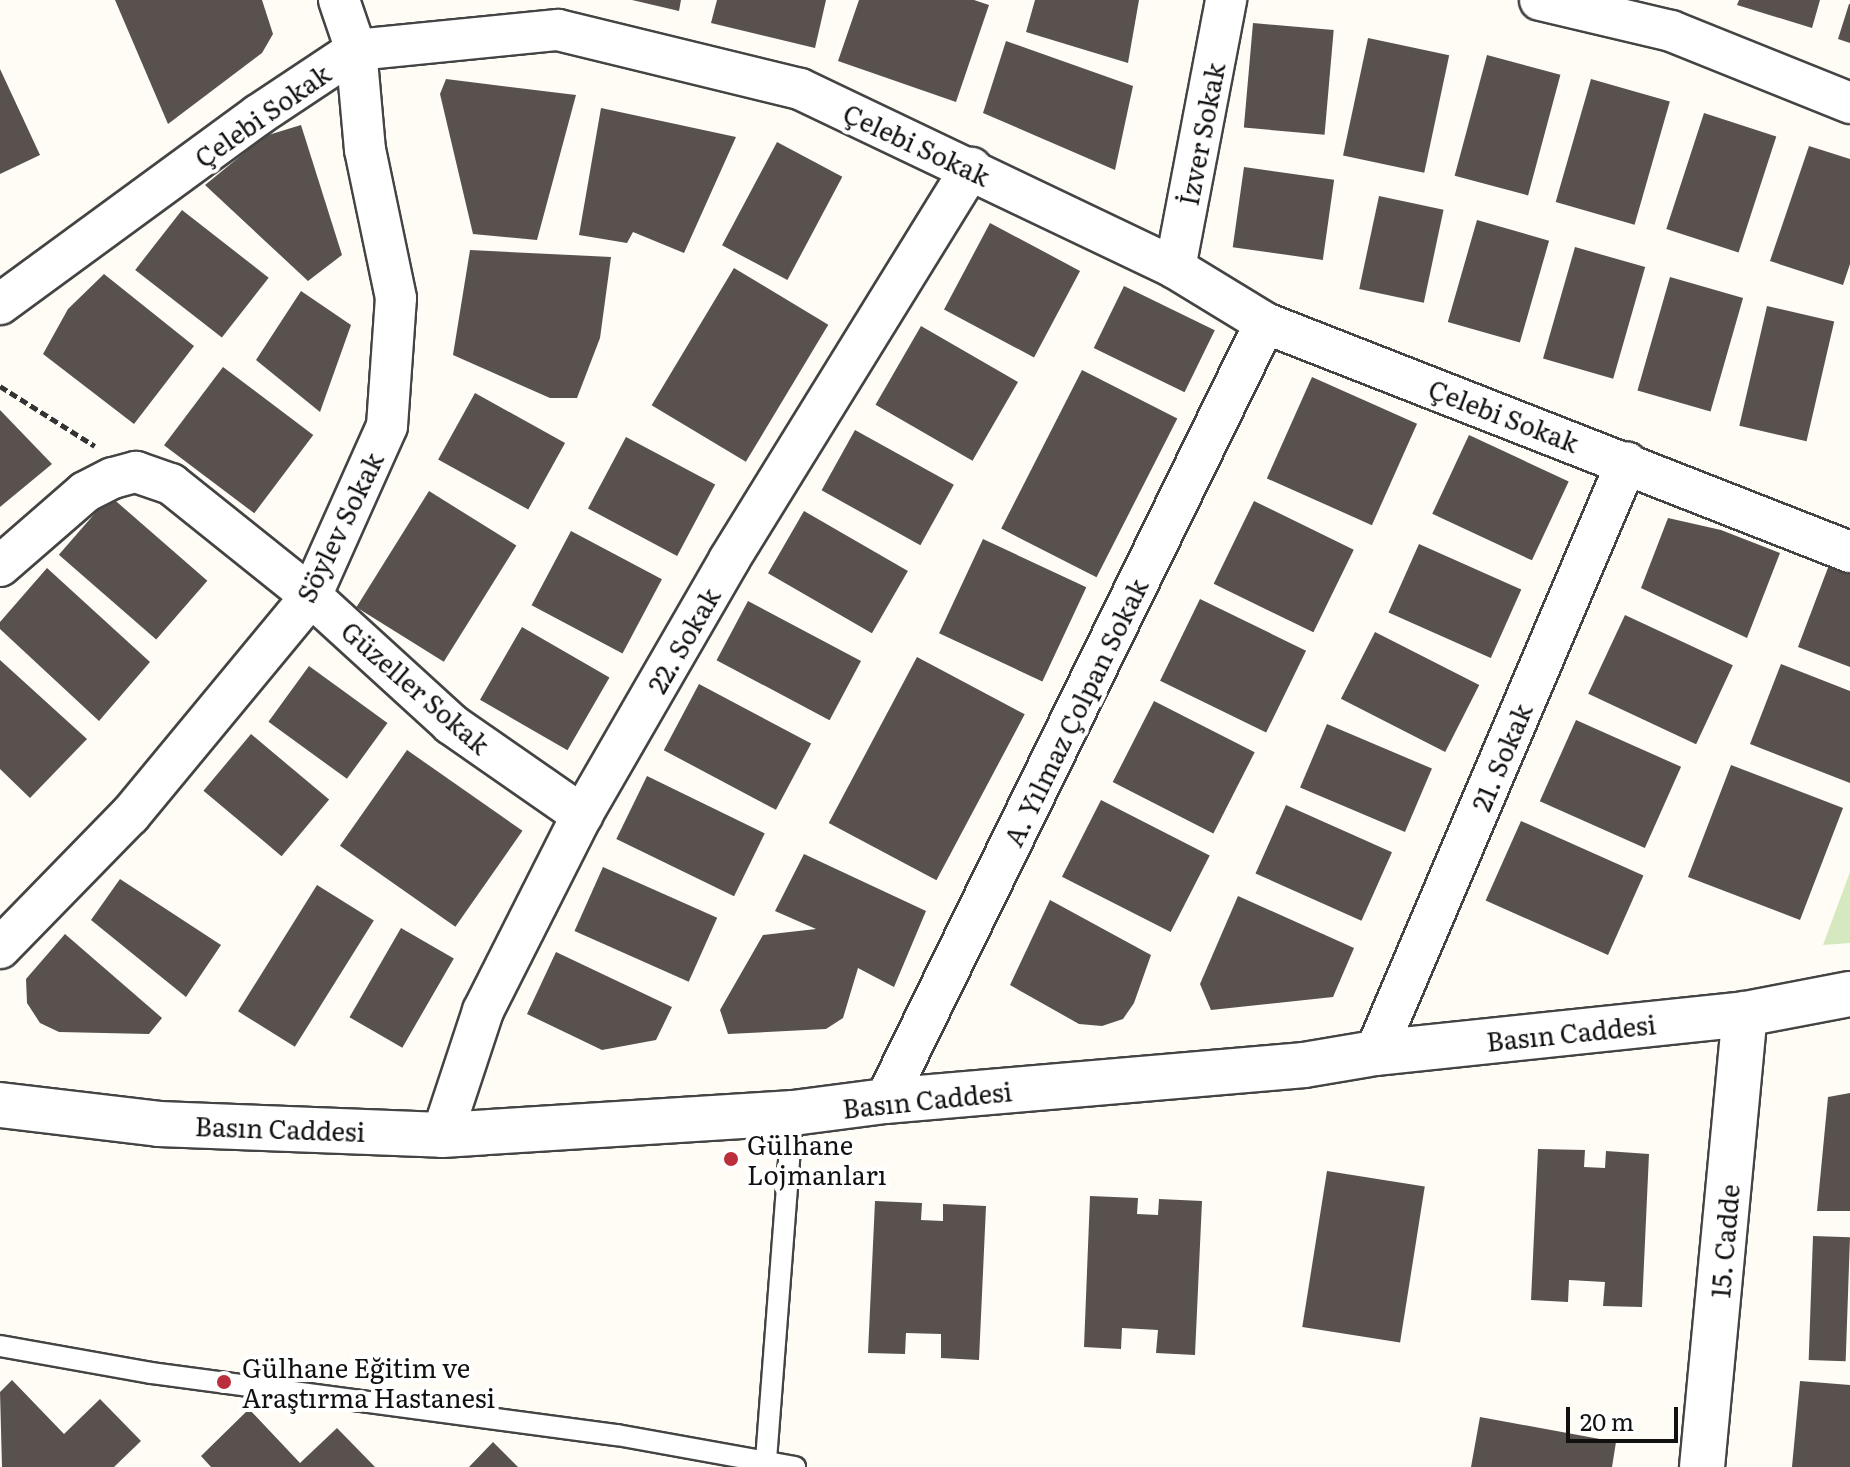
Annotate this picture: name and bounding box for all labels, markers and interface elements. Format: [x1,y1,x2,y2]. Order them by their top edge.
street label: Çelebi Sokak [188,57,336,173]
street label: İzver Sokak [1172,60,1230,208]
street label: Çelebi Sokak [839,96,995,192]
street label: Çelebi Sokak [1425,372,1583,458]
street label: Söylev Sokak [289,447,389,607]
street label: A. Yılmaz Çolpan Sokak [997,573,1153,851]
street label: 22. Sokak [640,582,726,698]
street label: Güzeller Sokak [336,614,496,760]
street label: 21. Sokak [1464,699,1538,815]
street label: Basın Caddesi [1485,1008,1657,1056]
street label: Basın Caddesi [841,1075,1013,1123]
street label: Basın Caddesi [194,1109,366,1147]
place label: Gülhane Lojmanları [747,1128,886,1190]
marker: Gülhane Lojmanları [722,1150,740,1168]
street label: 15. Cadde [1703,1183,1745,1299]
place label: Gülhane Eğitim ve Araştırma Hastanesi [242,1351,495,1412]
marker: Gülhane Eğitim ve Araştırma Hastanesi [213,1371,235,1393]
scale bar [1570,1391,1682,1441]
text: 20 m [1580,1403,1634,1438]

